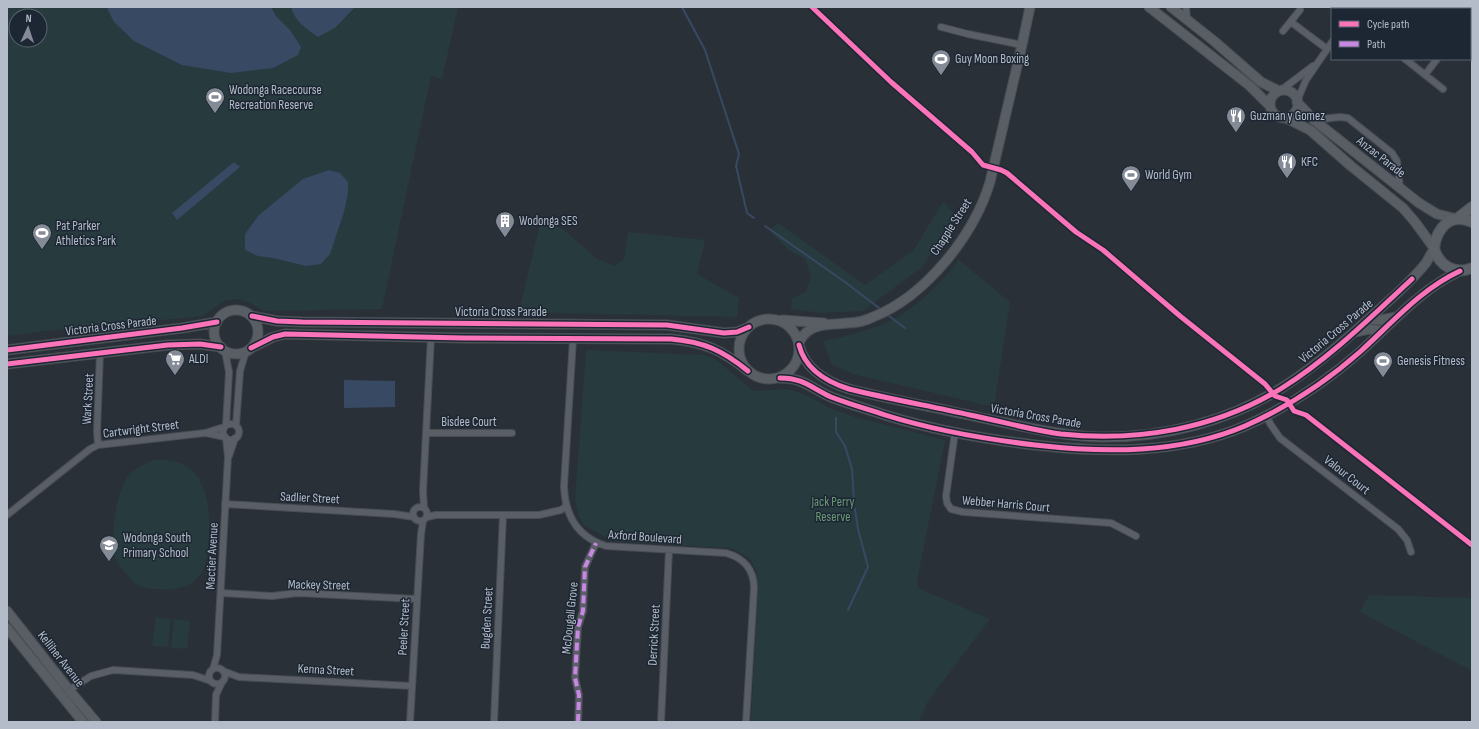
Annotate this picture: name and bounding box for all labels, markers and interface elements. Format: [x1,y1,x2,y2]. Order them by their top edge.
north arrow [8,8,48,48]
legend [1331,8,1471,60]
text: N [25,12,32,25]
text: Cycle path [1367,17,1409,32]
text: Path [1367,37,1385,52]
sports icon: Guy Moon Boxing [930,48,952,76]
place label: Guy Moon Boxing [955,51,1029,67]
place label: Wodonga Racecourse Recreation Reserve [229,82,322,113]
sports icon: Wodonga Racecourse Recreation Reserve [204,86,226,114]
restaurant icon: Guzman y Gomez [1225,105,1247,133]
place label: Guzman y Gomez [1250,108,1325,124]
street label: Anzac Parade [1353,132,1409,181]
restaurant icon: KFC [1276,151,1298,179]
place label: KFC [1301,154,1318,170]
sports icon: World Gym [1120,164,1142,192]
place label: World Gym [1145,167,1192,183]
street label: Chapple Street [927,195,975,259]
building icon: Wodonga SES [494,210,516,238]
place label: Wodonga SES [519,213,578,229]
place label: Pat Parker Athletics Park [55,218,116,249]
sports icon: Pat Parker Athletics Park [31,222,53,250]
street label: Victoria Cross Parade [1296,295,1376,367]
street label: Victoria Cross Parade [455,304,547,320]
street label: Victoria Cross Parade [64,312,158,340]
supermarket icon: ALDI [164,348,186,376]
sports icon: Genesis Fitness [1372,350,1394,378]
place label: ALDI [188,351,208,367]
place label: Genesis Fitness [1397,353,1465,369]
street label: Wark Street [79,373,97,425]
street label: Victoria Cross Parade [989,400,1083,432]
street label: Bisdee Court [441,414,497,430]
street label: Cartwright Street [102,416,180,442]
street label: Valour Court [1321,452,1373,498]
street label: Sadlier Street [280,488,340,508]
street label: Webber Harris Court [961,492,1051,516]
park label: Jack Perry Reserve [810,494,855,525]
street label: Mactier Avenue [202,522,222,590]
street label: Axford Boulevard [607,526,682,548]
place label: Wodonga South Primary School [123,530,191,561]
school or university icon: Wodonga South Primary School [98,534,120,562]
street label: Mackey Street [288,576,350,594]
street label: McDougall Grove [558,581,582,655]
street label: Bugden Street [477,587,497,649]
street label: Peeler Street [395,598,413,656]
street label: Derrick Street [644,604,664,666]
street label: Kelliher Avenue [34,628,88,690]
street label: Kenna Street [297,661,355,679]

